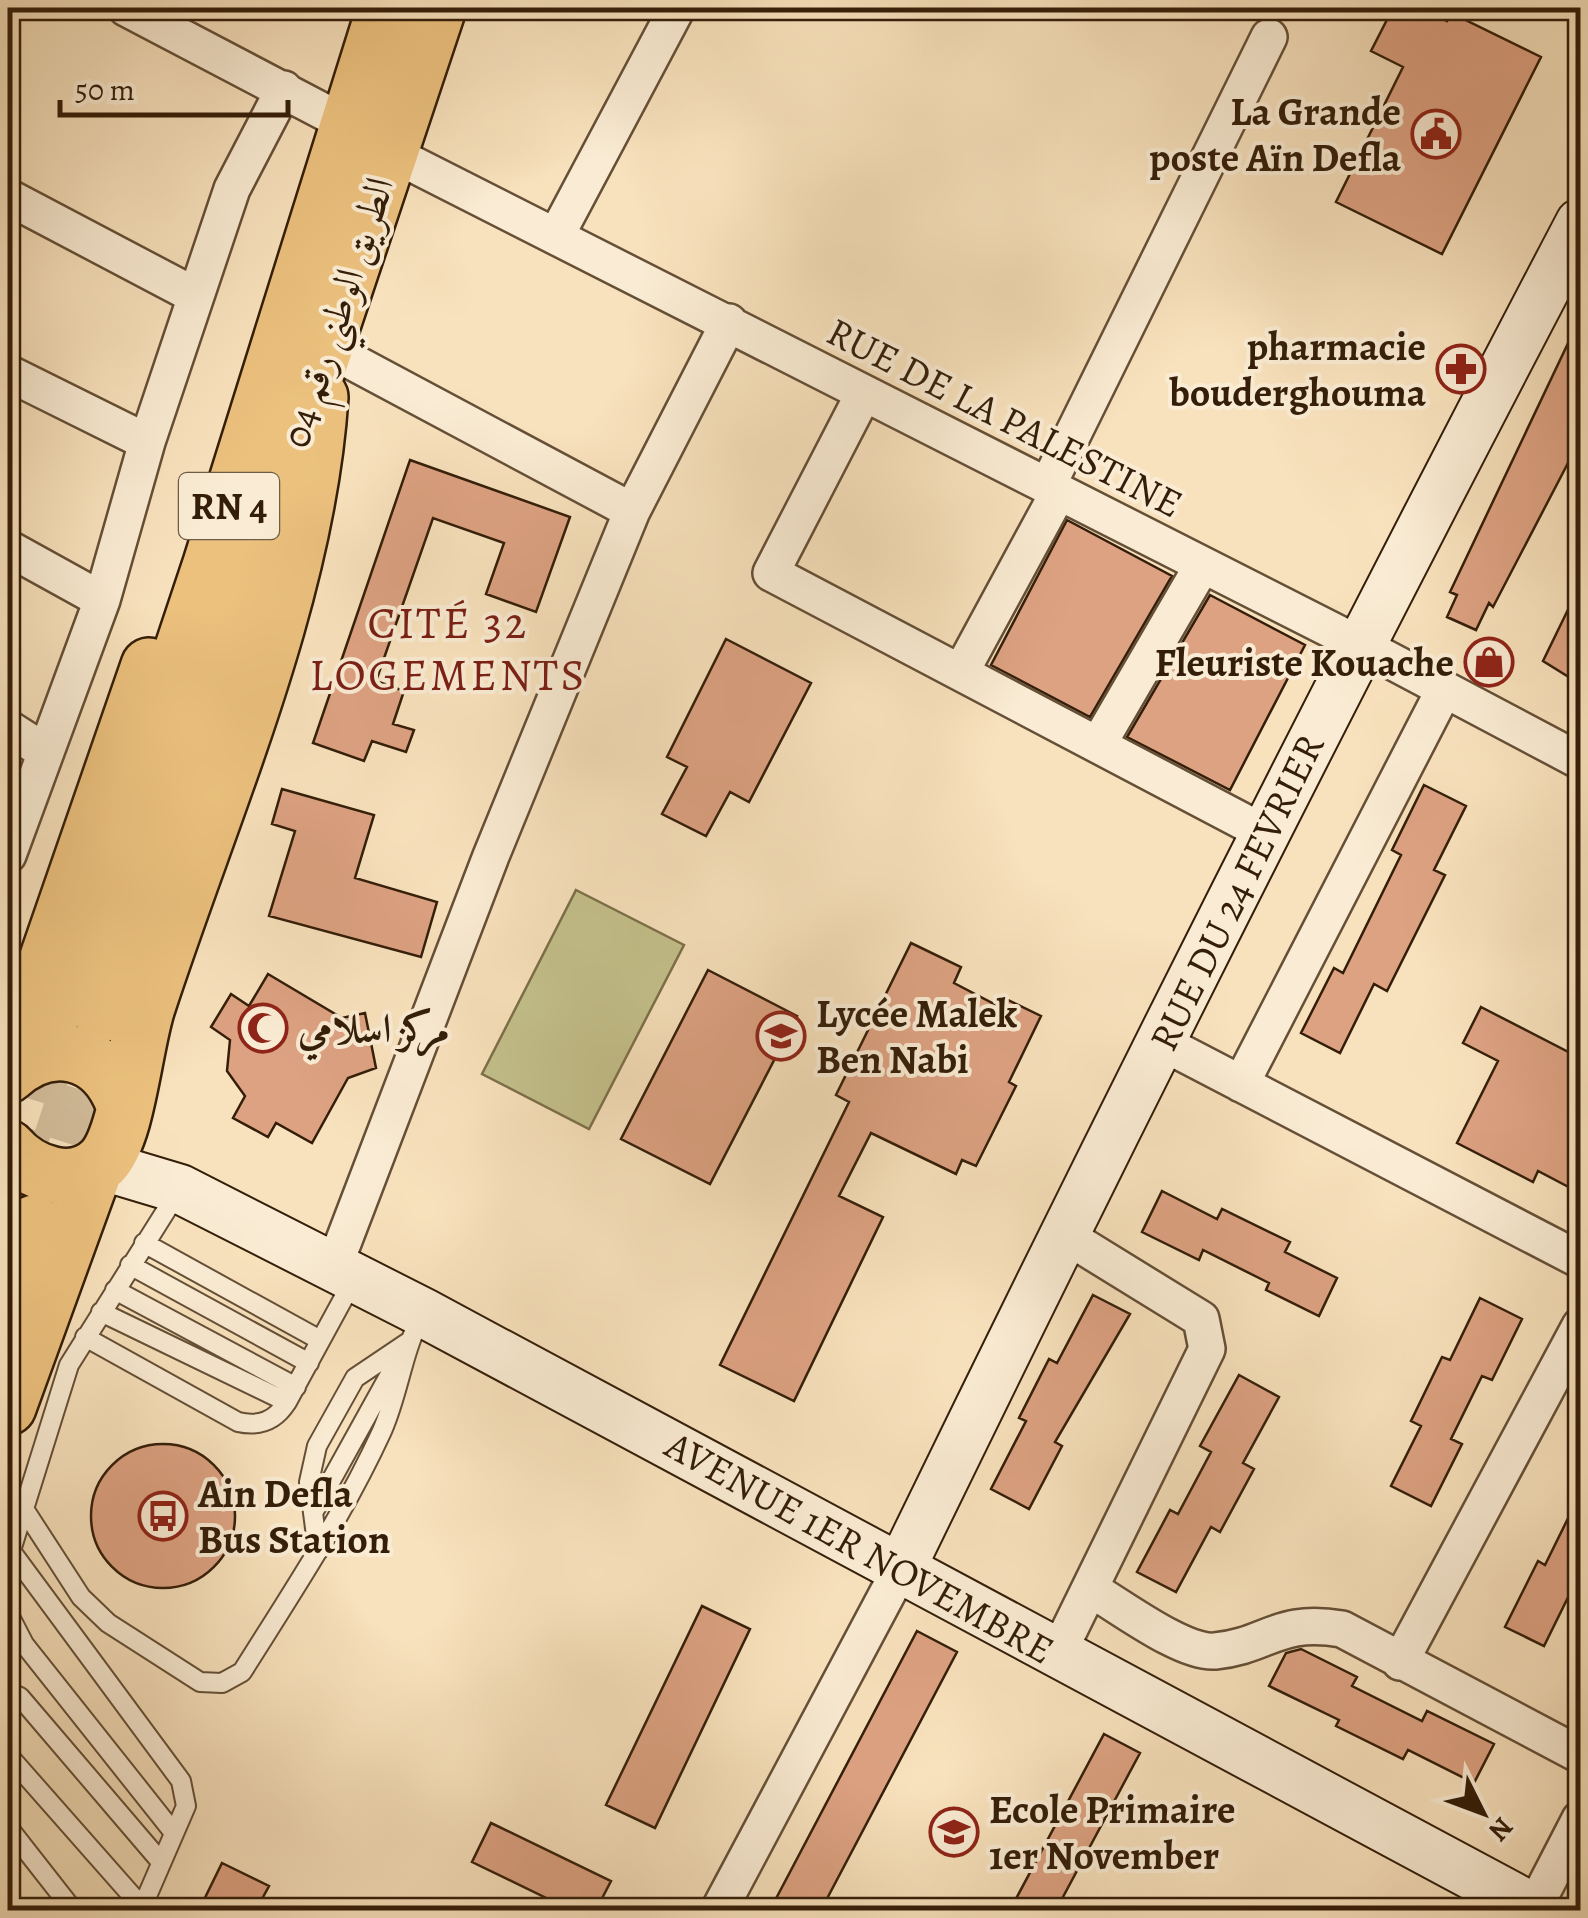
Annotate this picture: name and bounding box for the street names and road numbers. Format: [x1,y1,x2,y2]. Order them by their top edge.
street label: الطريق الوطني رقم 04 [268,170,417,458]
street label: RUE DE LA PALESTINE [818,304,1192,531]
road number: RN 4 [179,473,279,539]
street label: RUE DU 24 FEVRIER [1136,724,1337,1060]
street label: AVENUE 1ER NOVEMBRE [655,1417,1064,1677]

